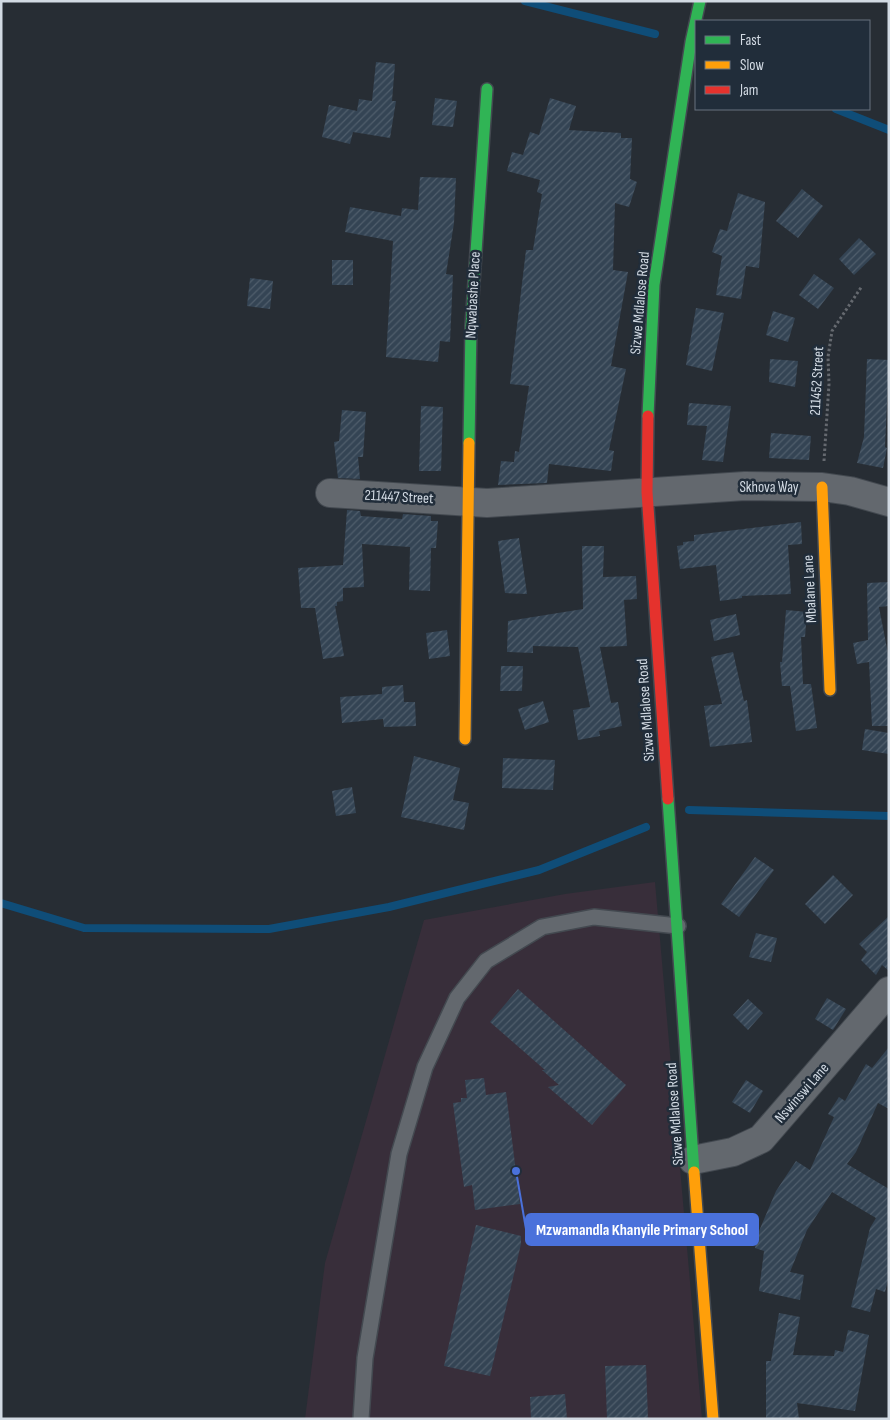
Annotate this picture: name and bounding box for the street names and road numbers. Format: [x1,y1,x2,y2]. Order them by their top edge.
street label: Nqwabashe Place [461,251,485,339]
street label: Sizwe Mdlalose Road [626,251,654,355]
street label: 211452 Street [806,345,828,416]
street label: Skhova Way [739,478,799,497]
street label: 211447 Street [364,486,434,508]
street label: Mbalane Lane [799,555,821,623]
street label: Sizwe Mdlalose Road [633,658,659,762]
street label: Nswinswi Lane [771,1059,833,1127]
street label: Sizwe Mdlalose Road [662,1062,688,1166]

